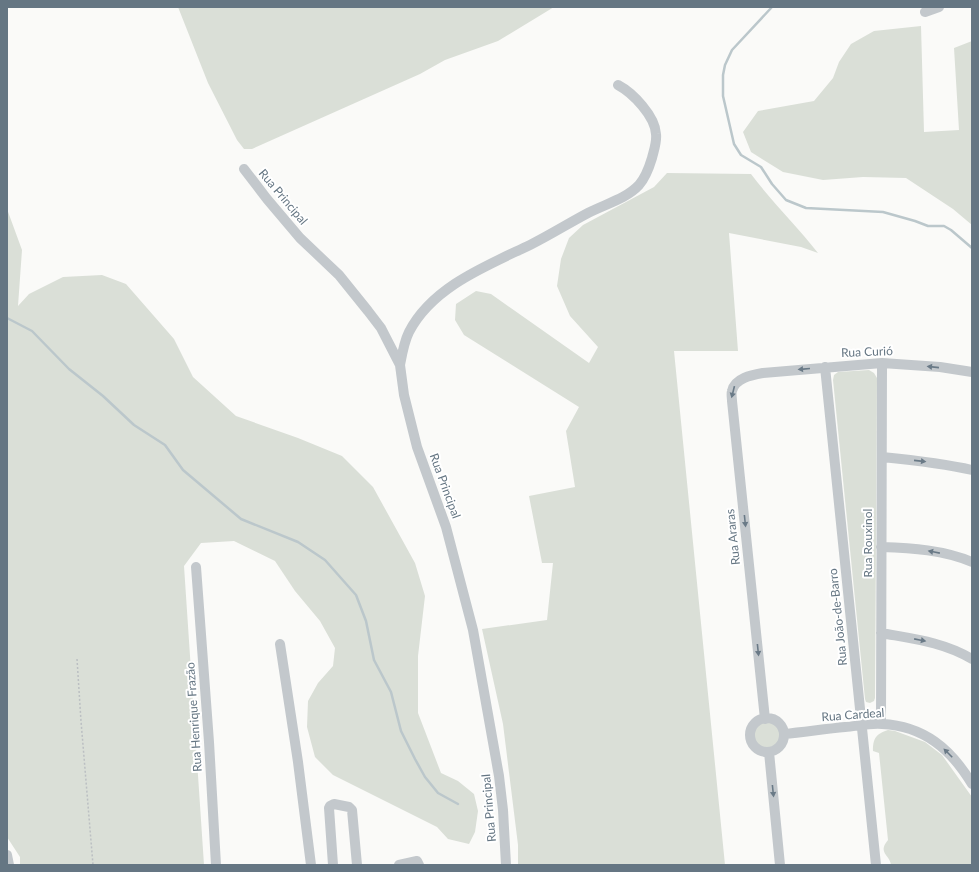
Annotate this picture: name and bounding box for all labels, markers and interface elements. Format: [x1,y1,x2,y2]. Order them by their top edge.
street label: Rua Principal [256,166,311,228]
street label: Rua Curió [841,343,893,360]
one-way arrow [927,363,939,370]
one-way arrow [798,366,810,372]
one-way arrow [730,386,736,398]
street label: Rua Principal [427,451,464,520]
one-way arrow [914,458,926,464]
street label: Rua Araras [722,508,743,566]
street label: Rua Rouxinol [860,509,875,577]
one-way arrow [741,515,748,527]
one-way arrow [928,549,940,555]
street label: Rua João-de-Barro [825,567,850,667]
one-way arrow [914,637,926,643]
one-way arrow [755,644,761,656]
street label: Rua Henrique Frazão [182,662,205,772]
street label: Rua Cardeal [821,705,885,724]
one-way arrow [943,748,953,758]
street label: Rua Principal [478,773,499,843]
one-way arrow [769,785,776,797]

